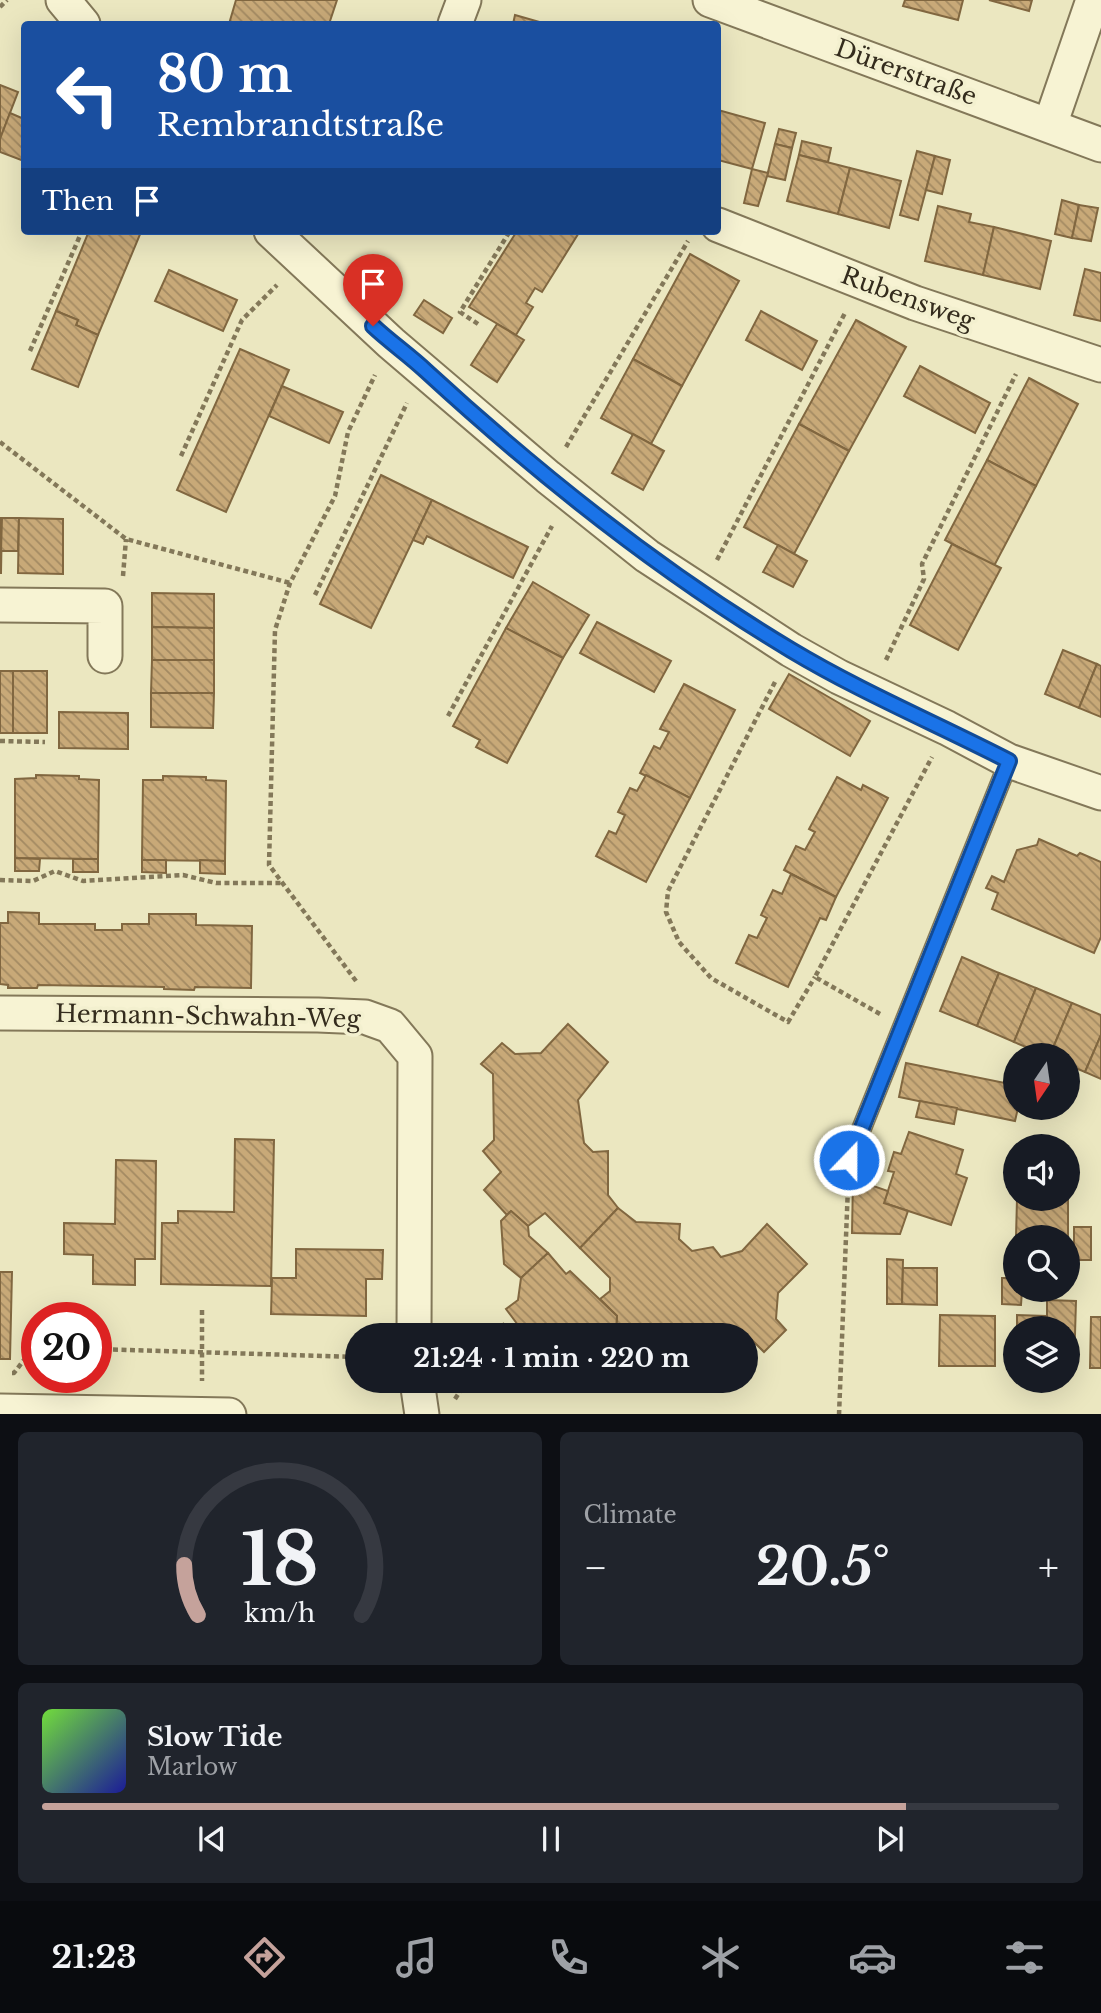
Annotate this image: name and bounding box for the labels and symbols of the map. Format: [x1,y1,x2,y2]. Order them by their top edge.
street label: Dürerstraße [831,33,981,111]
pin [343,254,403,326]
street label: Rubensweg [837,260,979,336]
street label: Hermann-Schwahn-Weg [55,999,362,1033]
north arrow [1003,1043,1080,1120]
position arrow [812,1123,886,1197]
speed limit sign: 20 [21,1302,112,1393]

